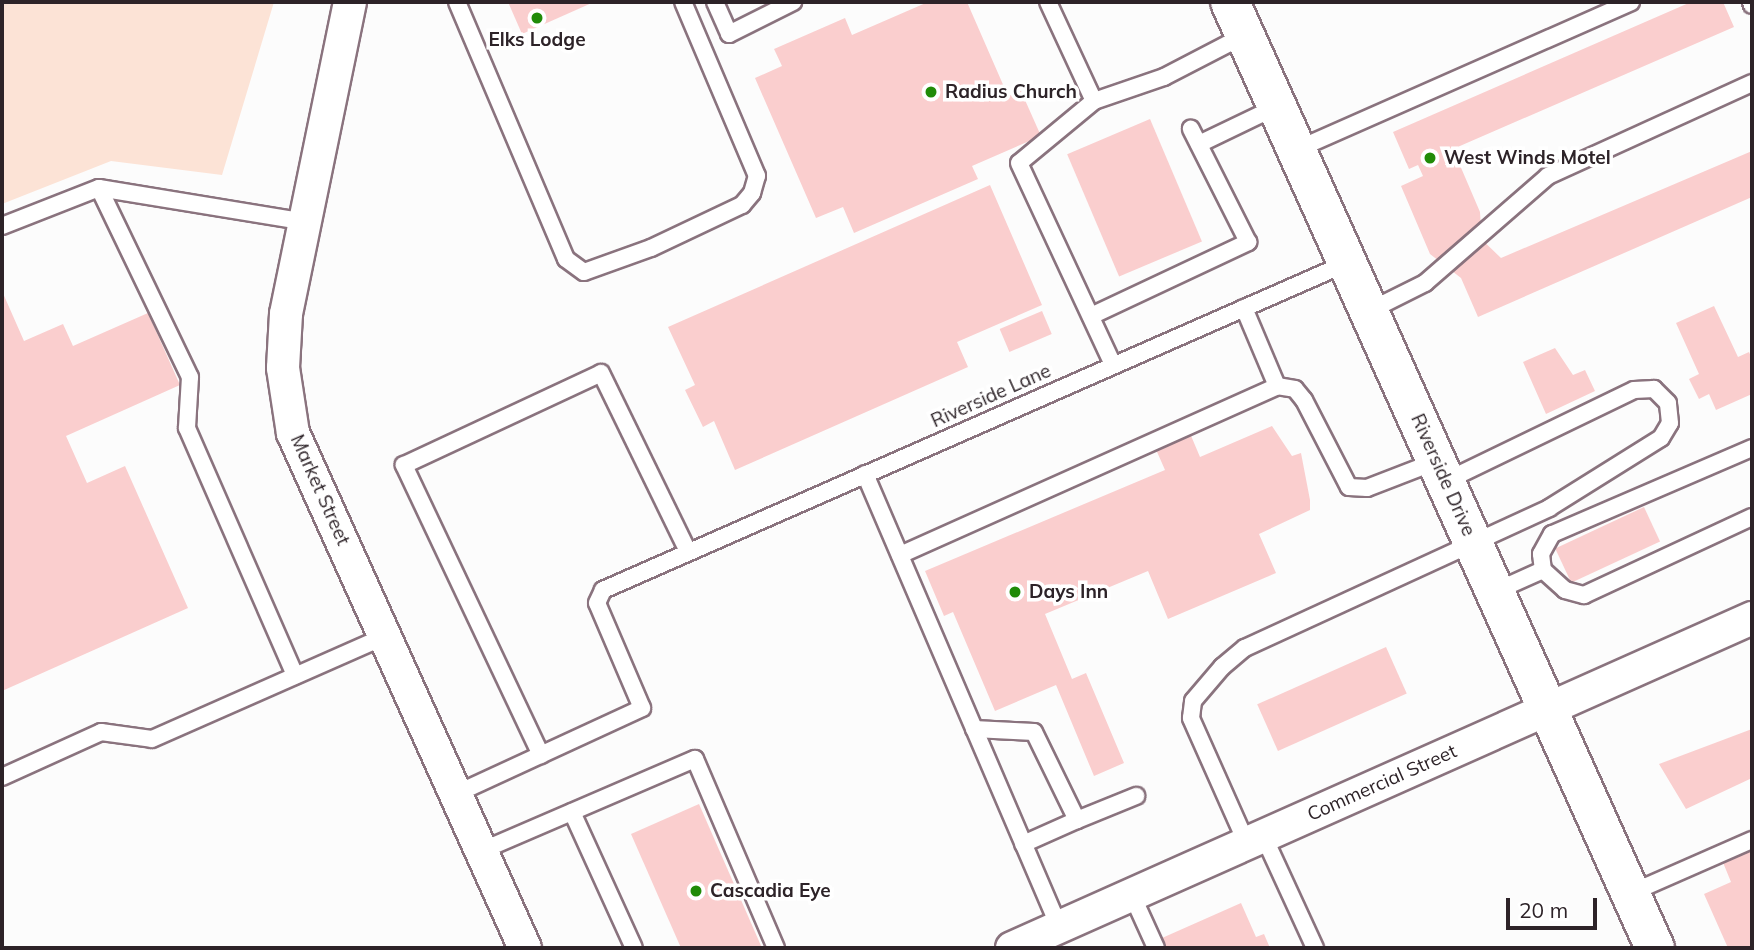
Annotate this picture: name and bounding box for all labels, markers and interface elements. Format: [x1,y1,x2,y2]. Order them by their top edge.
marker: Elks Lodge [529,10,545,26]
place label: Elks Lodge [488,29,586,51]
place label: Radius Church [945,81,1077,103]
marker: Radius Church [923,84,939,100]
place label: West Winds Motel [1444,147,1611,169]
marker: West Winds Motel [1422,150,1438,166]
street label: Riverside Lane [928,359,1054,433]
street label: Riverside Drive [1406,410,1480,540]
street label: Market Street [285,431,355,549]
place label: Days Inn [1029,581,1108,603]
marker: Days Inn [1007,584,1023,600]
street label: Commercial Street [1304,740,1460,826]
place label: Cascadia Eye [710,880,831,902]
marker: Cascadia Eye [688,883,704,899]
scale bar [1509,884,1600,928]
text: 20 m [1519,897,1568,923]

